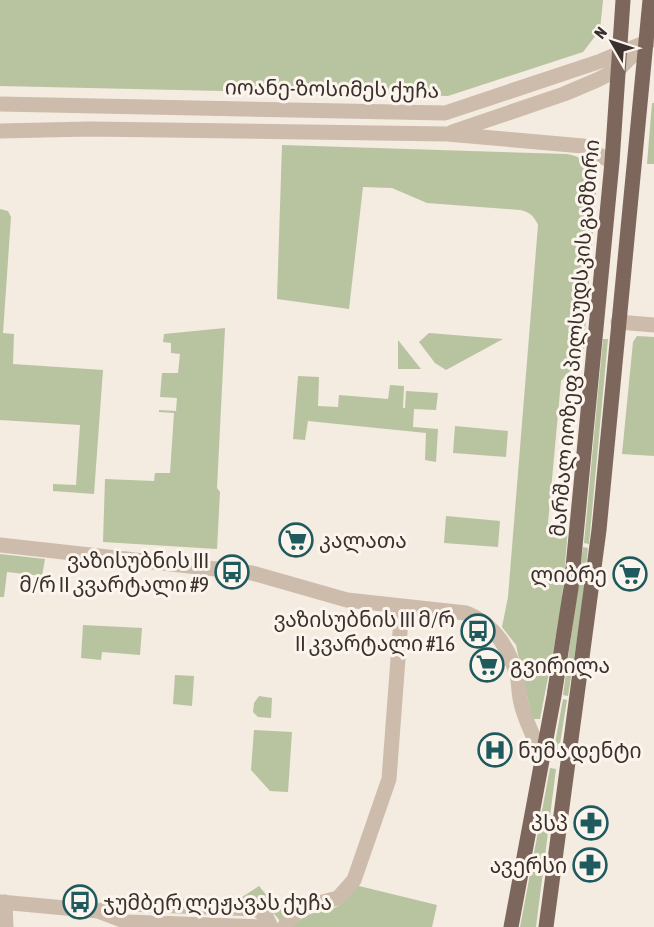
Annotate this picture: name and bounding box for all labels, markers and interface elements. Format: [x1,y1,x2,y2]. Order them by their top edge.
north arrow [582,12,642,72]
text: N [590,23,610,42]
street label: იოანე-ზოსიმეს ქუჩა [225,74,439,103]
street label: მარშალ იოზეფ პილსუდსკის გამზირი [545,138,605,538]
supermarket icon: კალათა [278,522,314,558]
place label: კალათა [319,528,407,554]
place label: ვაზისუბნის III მ/რ II კვარტალი #9 [19,548,209,598]
bus stop icon: ვაზისუბნის III მ/რ II კვარტალი #9 [214,554,250,590]
supermarket icon: ლიბრე [612,556,648,592]
place label: ლიბრე [530,562,607,588]
place label: ვაზისუბნის III მ/რ II კვარტალი #16 [273,607,455,657]
bus stop icon: ვაზისუბნის III მ/რ II კვარტალი #16 [460,613,496,649]
supermarket icon: გვირილა [469,647,505,683]
place label: გვირილა [510,653,610,679]
hospital icon: ნუმა დენტი [477,732,513,768]
place label: ნუმა დენტი [518,738,642,764]
pharmacy icon: პსპ [573,805,609,841]
place label: პსპ [531,811,568,835]
pharmacy icon: ავერსი [572,847,608,883]
place label: ავერსი [490,853,567,878]
bus stop icon: ჯუმბერ ლეჟავას ქუჩა [62,884,98,920]
place label: ჯუმბერ ლეჟავას ქუჩა [103,890,332,916]

